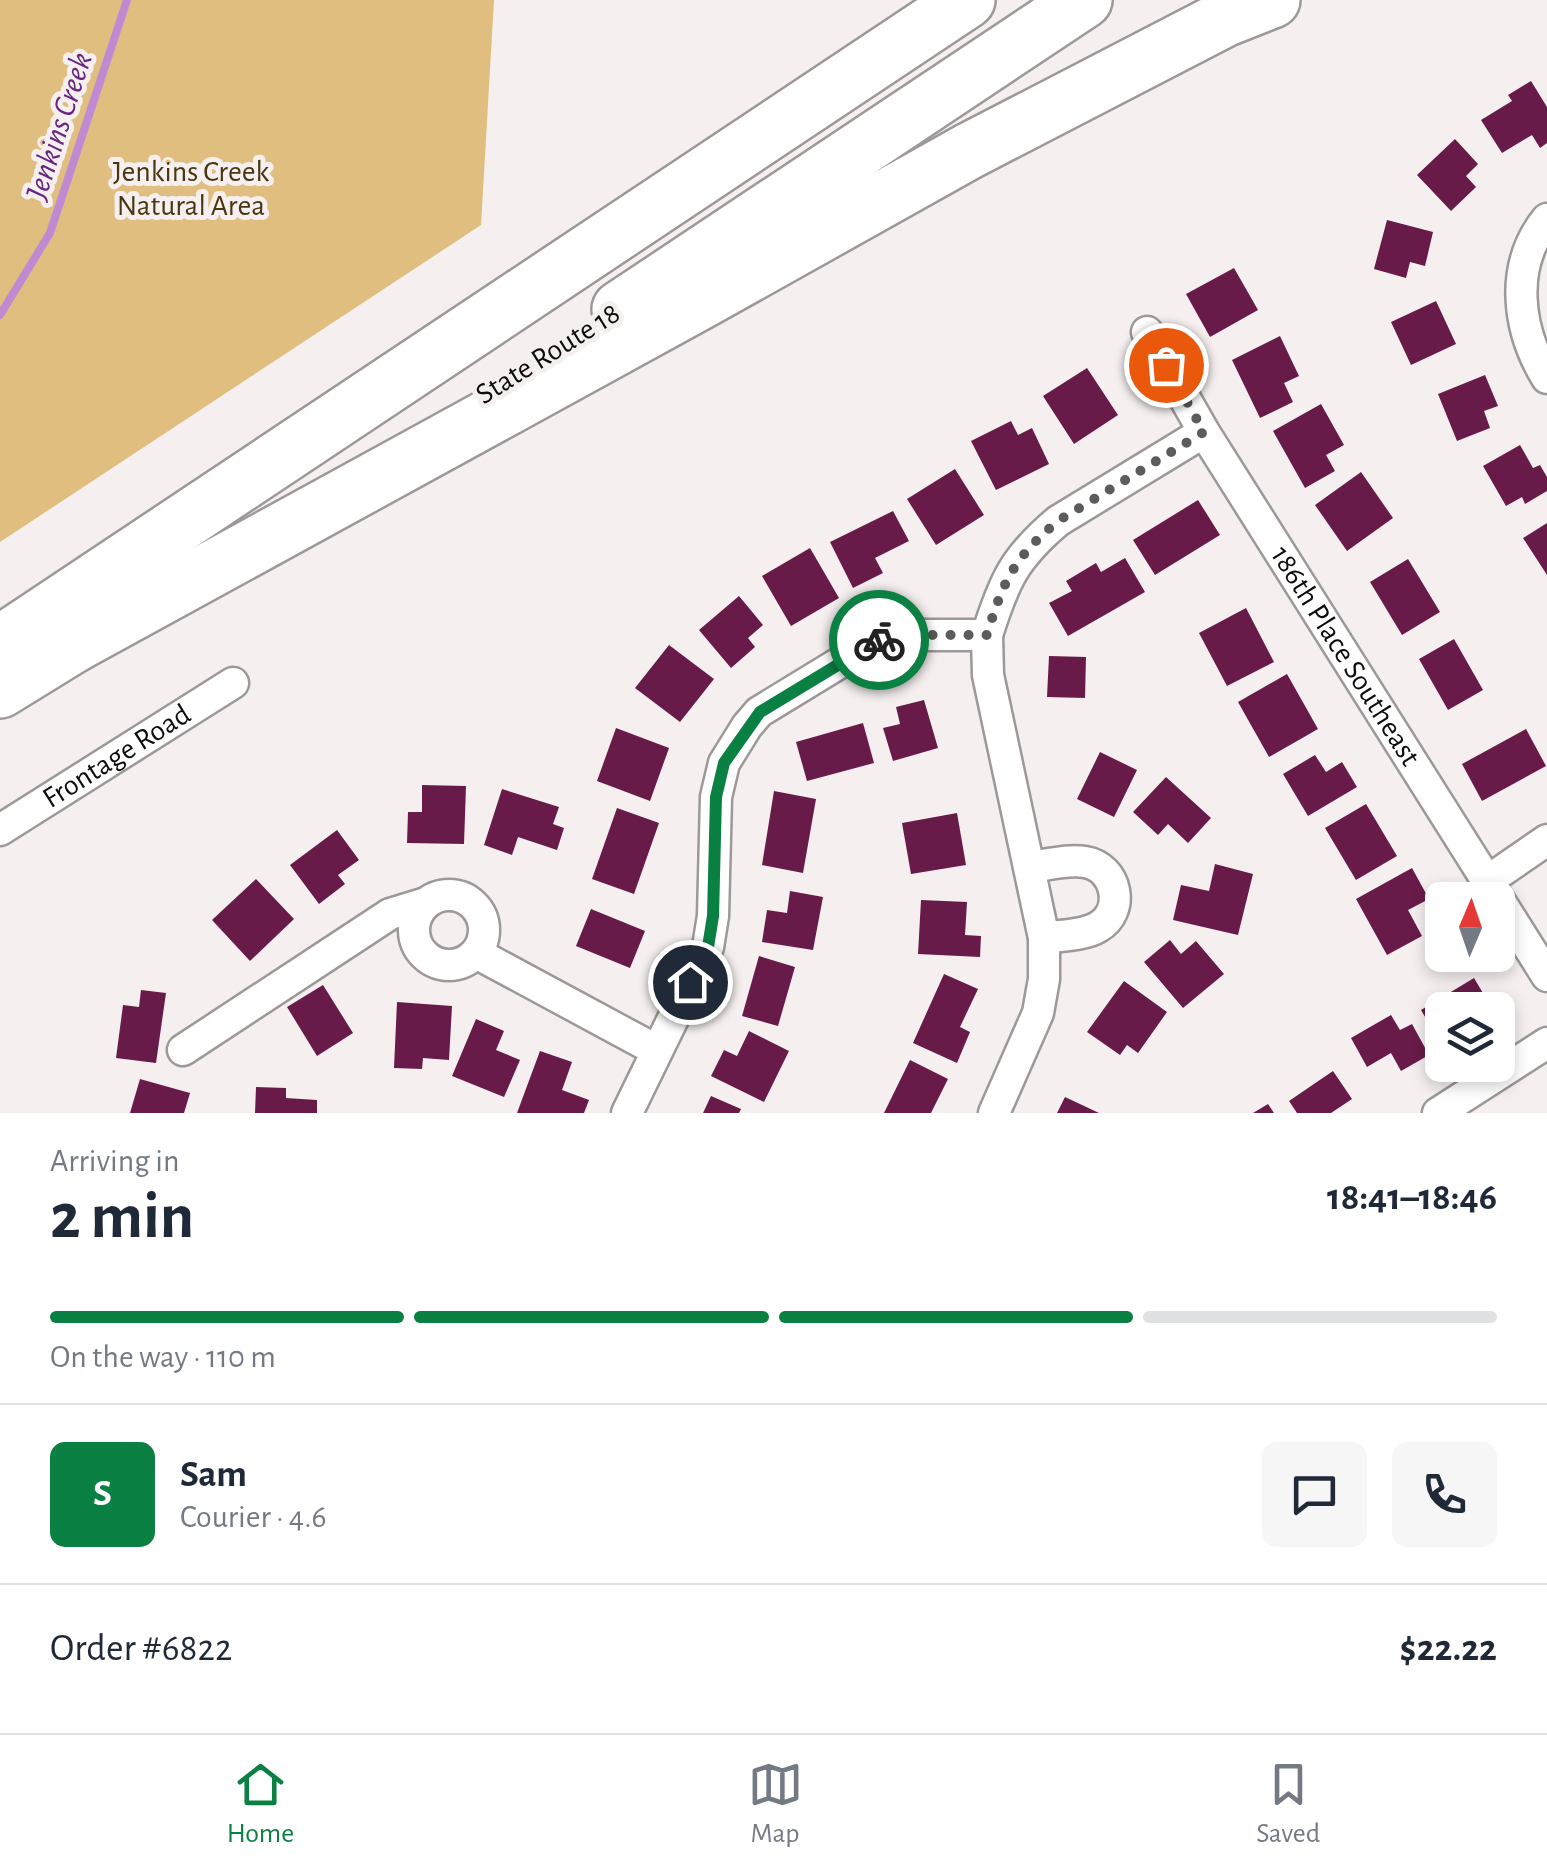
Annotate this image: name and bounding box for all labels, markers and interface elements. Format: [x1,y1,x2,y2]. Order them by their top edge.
water label: Jenkins Creek [20,49,98,204]
park label: Jenkins Creek Natural Area [113,157,270,221]
street label: State Route 18 [471,298,625,410]
pin [1124,323,1209,408]
icon: bag [1139,338,1194,393]
street label: 186th Place Southeast [1265,541,1426,772]
courier [829,590,929,690]
icon: bike [852,613,907,668]
street label: Frontage Road [38,699,196,814]
north arrow [1425,882,1515,972]
map controls [1425,882,1515,1082]
pin [648,940,733,1025]
icon: home [663,955,718,1010]
button: layers [1425,992,1515,1082]
text: Arriving in [50,1145,179,1177]
text: 18:41–18:46 [1327,1179,1497,1217]
text: 2 min [50,1185,194,1250]
text: On the way · 110 m [50,1341,276,1373]
button: chat [1262,1442,1367,1547]
button: phone [1392,1442,1497,1547]
text: Sam [180,1456,247,1494]
text: S [93,1475,112,1513]
text: Courier · 4.6 [180,1501,327,1533]
text: Order #6822 [50,1630,232,1668]
text: $22.22 [1400,1630,1497,1668]
tab: Home [227,1757,294,1851]
tab: Map [748,1757,803,1851]
tab: Saved [1256,1757,1320,1851]

